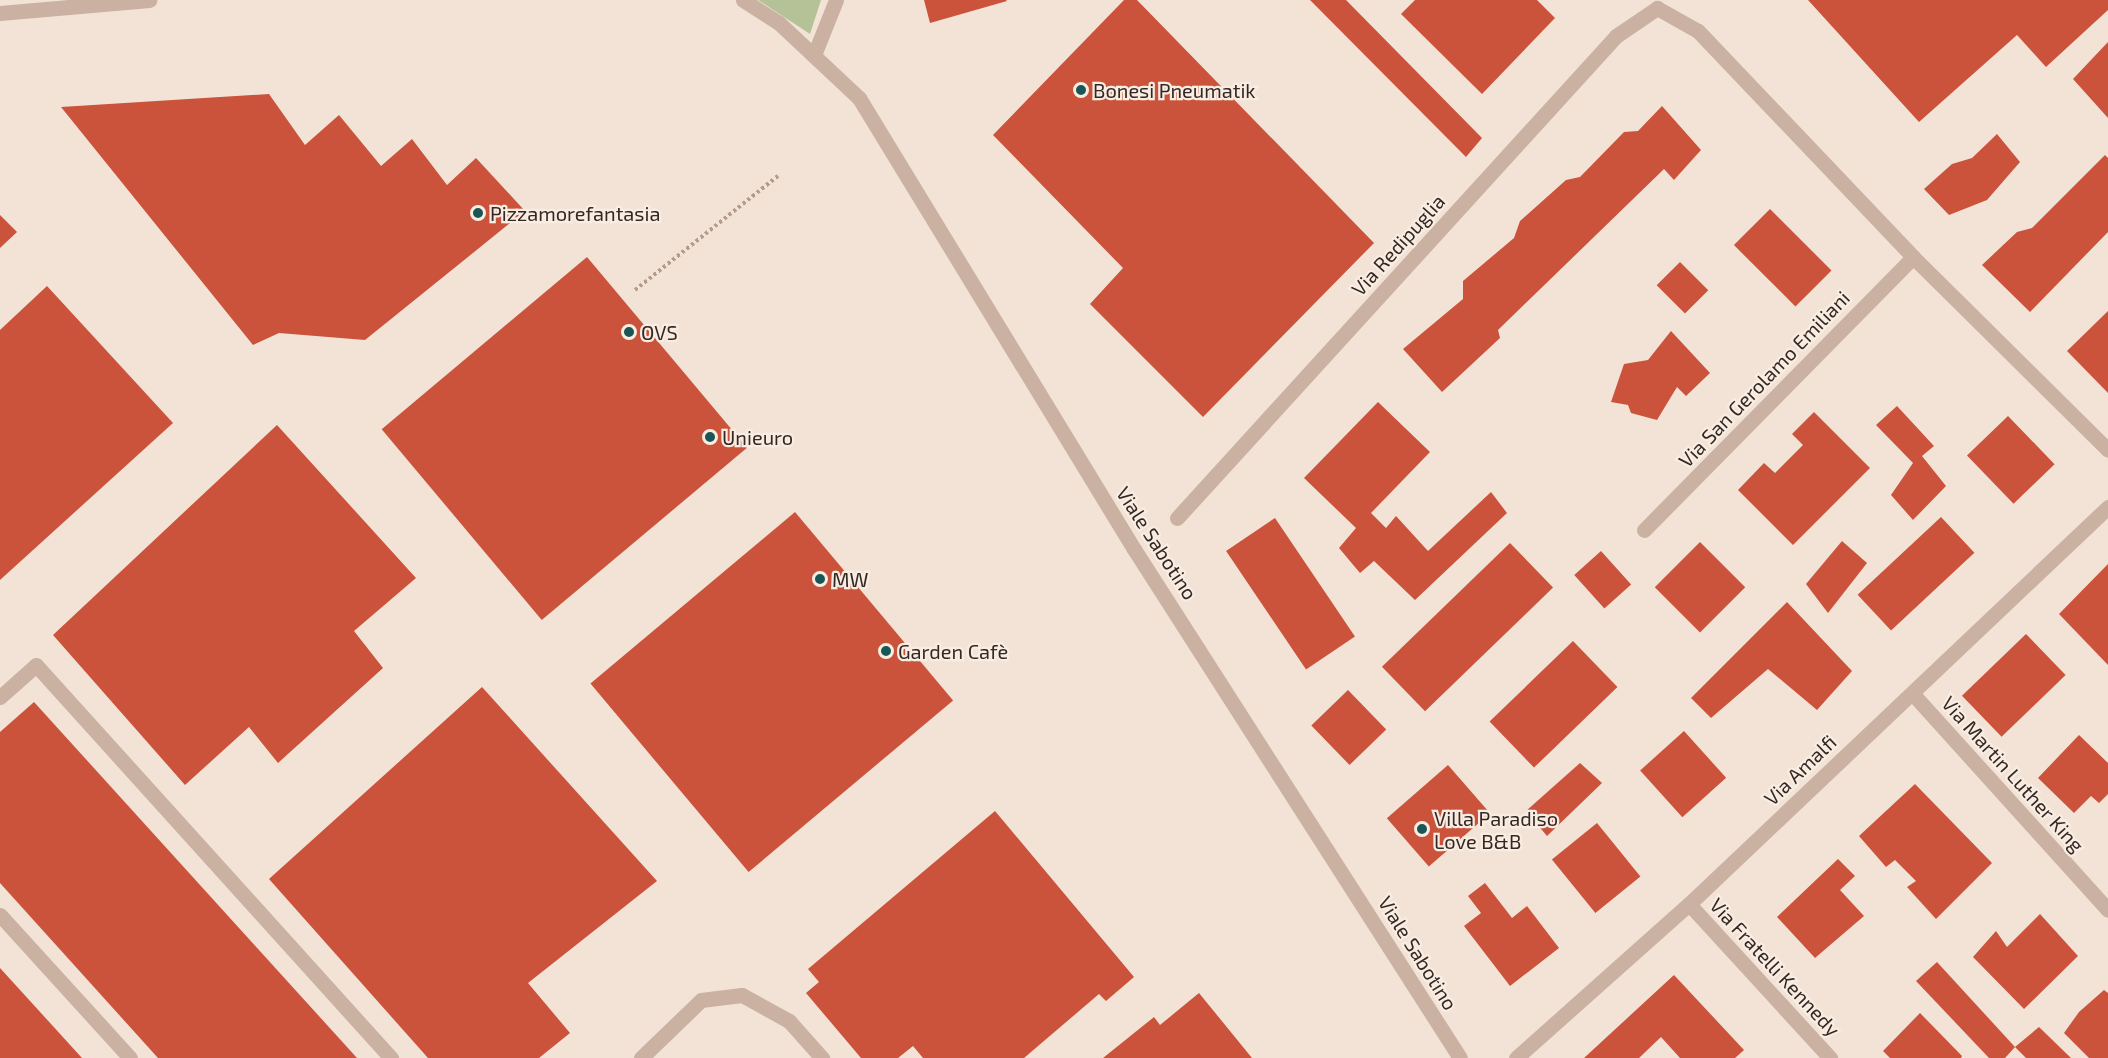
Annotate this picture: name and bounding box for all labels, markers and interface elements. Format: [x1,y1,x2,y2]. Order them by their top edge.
place label: Bonesi Pneumatik [1093,78,1256,102]
marker: Bonesi Pneumatik [1074,83,1088,97]
street label: Via Redipuglia [1346,189,1450,301]
place label: Pizzamorefantasia [490,201,660,225]
marker: Pizzamorefantasia [471,206,485,220]
street label: Via San Gerolamo Emiliani [1674,286,1854,472]
place label: OVS [641,320,678,344]
marker: OVS [622,325,636,339]
place label: Unieuro [722,425,793,449]
marker: Unieuro [703,430,717,444]
street label: Viale Sabotino [1112,482,1202,604]
place label: MW [832,567,868,591]
marker: MW [813,572,827,586]
place label: Garden Cafè [898,639,1008,663]
marker: Garden Cafè [879,644,893,658]
street label: Via Martin Luther King [1937,691,2089,857]
street label: Via Amalfi [1759,730,1841,810]
place label: Villa Paradiso Love B&B [1434,806,1558,853]
marker: Villa Paradiso Love B&B [1415,822,1429,836]
street label: Viale Sabotino [1373,892,1463,1014]
street label: Via Fratelli Kennedy [1705,893,1845,1041]

